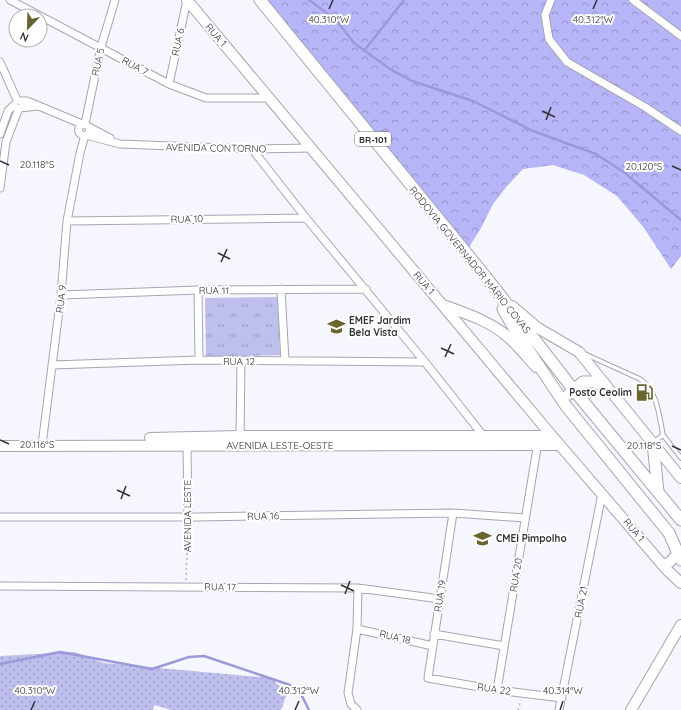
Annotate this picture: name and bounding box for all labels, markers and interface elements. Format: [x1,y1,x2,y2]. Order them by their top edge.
north arrow [8,8,48,48]
text: 40.310°W [309,13,350,26]
text: 40.312°W [573,13,614,26]
street label: RUA 1 [202,21,230,49]
street label: RUA 6 [169,26,187,57]
text: N [18,29,31,45]
street label: RUA 5 [88,47,108,77]
street label: RUA 7 [120,54,150,78]
road number: BR-101 [355,132,391,146]
street label: AVENIDA CONTORNO [166,141,267,155]
text: 20.118°S [20,158,55,171]
text: 20.120°S [625,160,663,173]
street label: RODOVIA GOVERNADOR MÁRIO COVAS [407,184,534,337]
street label: RUA 10 [171,212,203,226]
street label: RUA 1 [410,269,438,297]
street label: RUA 9 [53,284,69,314]
street label: RUA 11 [199,284,229,297]
place label: EMEF Jardim Bela Vista [349,314,411,339]
school or university icon: EMEF Jardim Bela Vista [326,316,346,336]
street label: RUA 12 [223,355,256,368]
fuel station icon: Posto Ceolim [635,382,655,402]
place label: Posto Ceolim [569,386,632,399]
text: 20.116°S [20,438,55,451]
street label: AVENIDA LESTE-OESTE [227,439,334,452]
text: 20.118°S [627,439,662,452]
street label: AVENIDA LESTE [181,480,194,552]
street label: RUA 16 [247,509,280,523]
street label: RUA 1 [620,516,648,544]
school or university icon: CMEI Pimpolho [473,528,493,548]
place label: CMEI Pimpolho [496,532,567,545]
street label: RUA 20 [507,557,525,593]
street label: RUA 19 [431,579,449,613]
street label: RUA 17 [204,580,236,594]
street label: RUA 21 [572,585,590,619]
street label: RUA 18 [378,627,412,647]
street label: RUA 22 [476,680,512,698]
text: 40.310°W [15,684,56,697]
text: 40.312°W [279,684,320,697]
text: 40.314°W [543,684,583,697]

